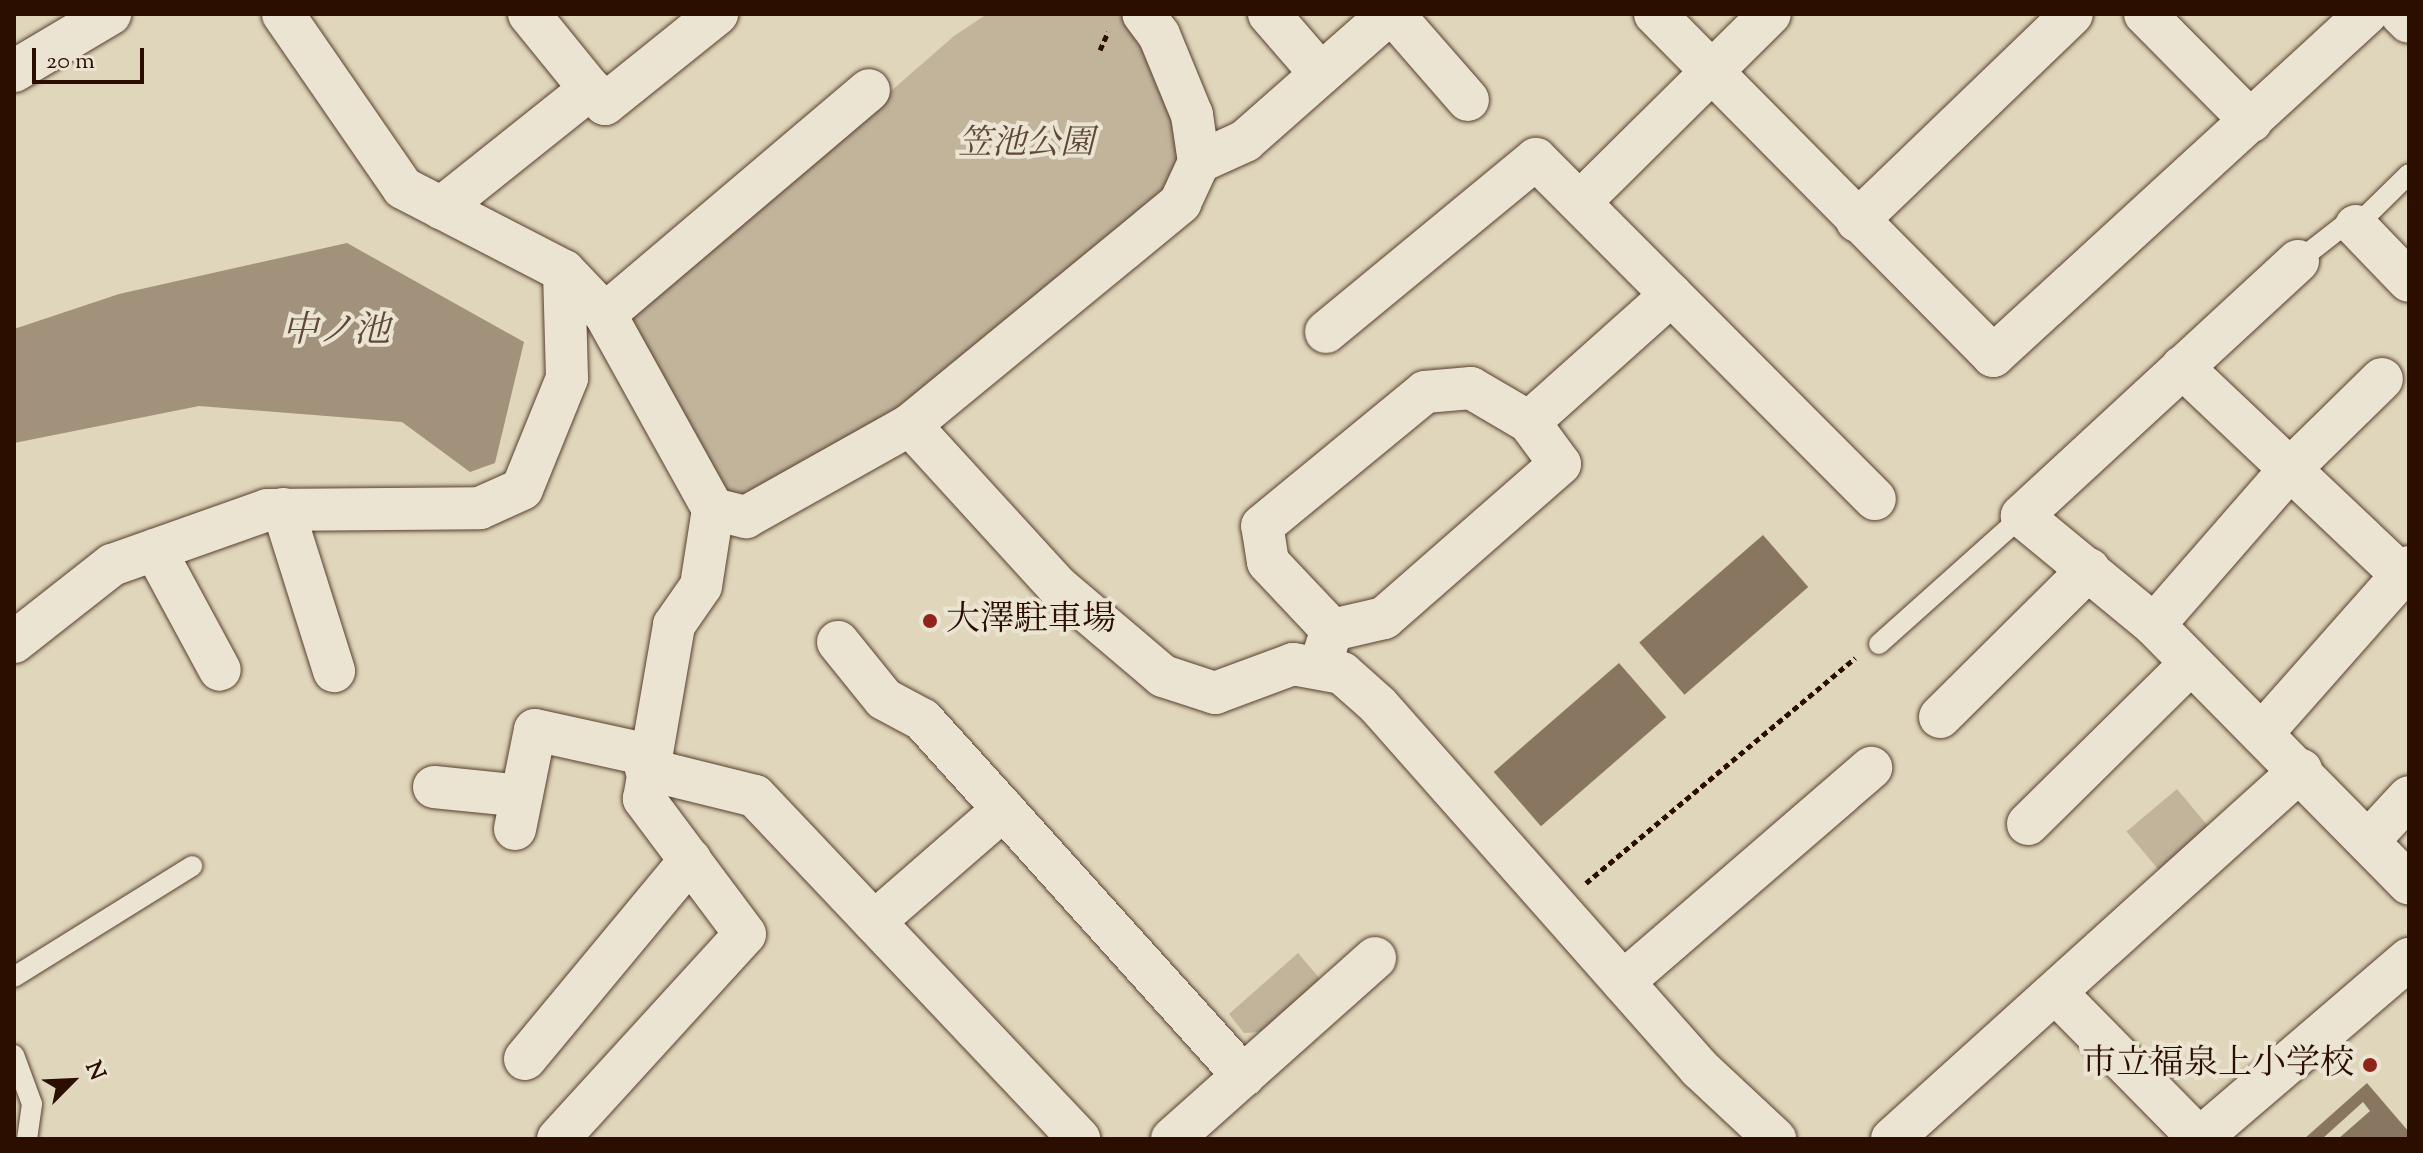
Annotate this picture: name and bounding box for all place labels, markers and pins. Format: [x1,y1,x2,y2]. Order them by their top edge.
place label: 大澤駐車場 [946,601,1116,641]
marker: 大澤駐車場 [921,612,939,630]
place label: 市立福泉上小学校 [2082,1045,2354,1085]
marker: 市立福泉上小学校 [2361,1056,2379,1074]

